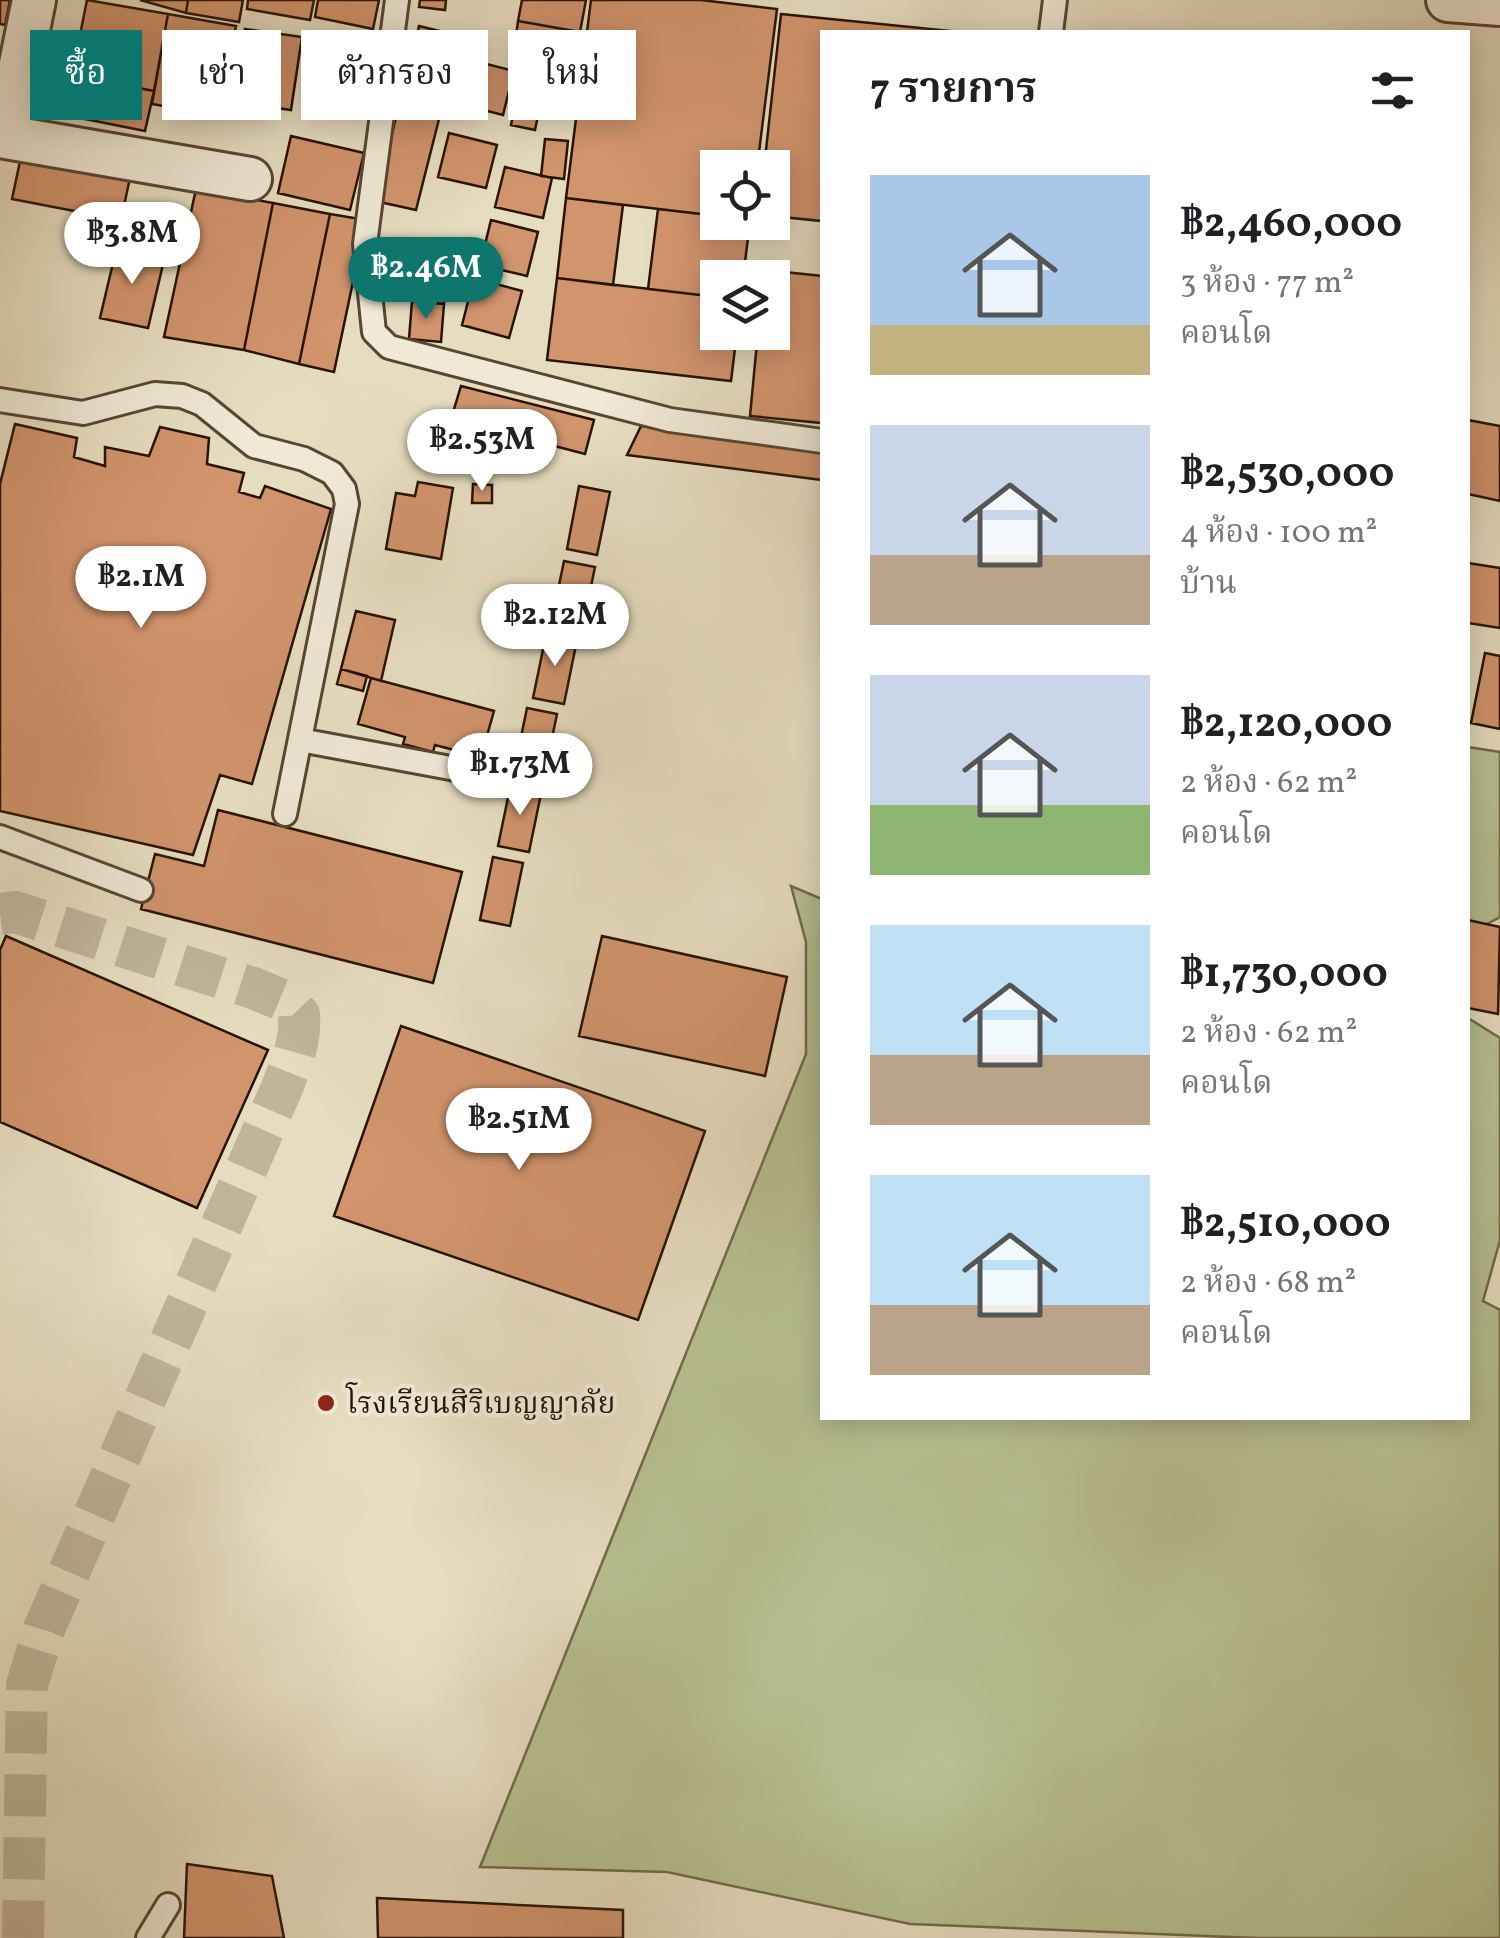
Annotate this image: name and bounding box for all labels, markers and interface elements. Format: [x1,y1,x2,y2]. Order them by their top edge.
chip: ซื้อ [30,30,142,120]
chip: เช่า [162,30,281,120]
chip: ตัวกรอง [301,30,488,120]
chip: ใหม่ [508,30,636,120]
text: 7 รายการ [870,62,1037,121]
icon: filters [1365,63,1420,118]
map controls [700,150,790,350]
button: locate [700,150,790,240]
text: ฿2,460,000 [1180,196,1402,255]
pin: ฿3.8M [62,202,202,287]
text: ฿3.8M [86,212,178,256]
icon: home [950,215,1070,335]
pin: ฿2.46M [345,237,507,322]
text: ฿2.46M [370,247,482,291]
button: layers [700,260,790,350]
text: 3 ห้อง · 77 m² [1180,262,1354,306]
text: คอนโด [1180,313,1273,357]
pin: ฿2.53M [401,409,563,494]
text: ฿2.53M [429,419,535,463]
text: ฿2,530,000 [1180,446,1394,505]
icon: home [950,465,1070,585]
text: 4 ห้อง · 100 m² [1180,512,1377,556]
pin: ฿2.1M [71,546,211,631]
text: ฿2.1M [97,556,185,600]
text: บ้าน [1180,563,1237,607]
pin: ฿2.12M [474,584,636,669]
text: ฿2.12M [503,594,607,638]
text: ฿2,120,000 [1180,696,1392,755]
icon: home [950,715,1070,835]
pin: ฿1.73M [439,733,601,818]
text: ฿1.73M [470,743,570,787]
text: 2 ห้อง · 62 m² [1180,762,1357,806]
text: คอนโด [1180,813,1273,857]
text: ฿1,730,000 [1180,946,1388,1005]
icon: home [950,965,1070,1085]
text: 2 ห้อง · 62 m² [1180,1012,1357,1056]
text: คอนโด [1180,1063,1273,1107]
pin: ฿2.51M [438,1088,600,1173]
text: ฿2.51M [468,1098,570,1142]
text: ฿2,510,000 [1180,1196,1391,1255]
icon: home [950,1215,1070,1335]
text: 2 ห้อง · 68 m² [1180,1262,1356,1306]
text: คอนโด [1180,1313,1273,1357]
place label: โรงเรียนสิริเบญญาลัย [345,1382,616,1426]
marker: โรงเรียนสิริเบญญาลัย [315,1392,337,1414]

